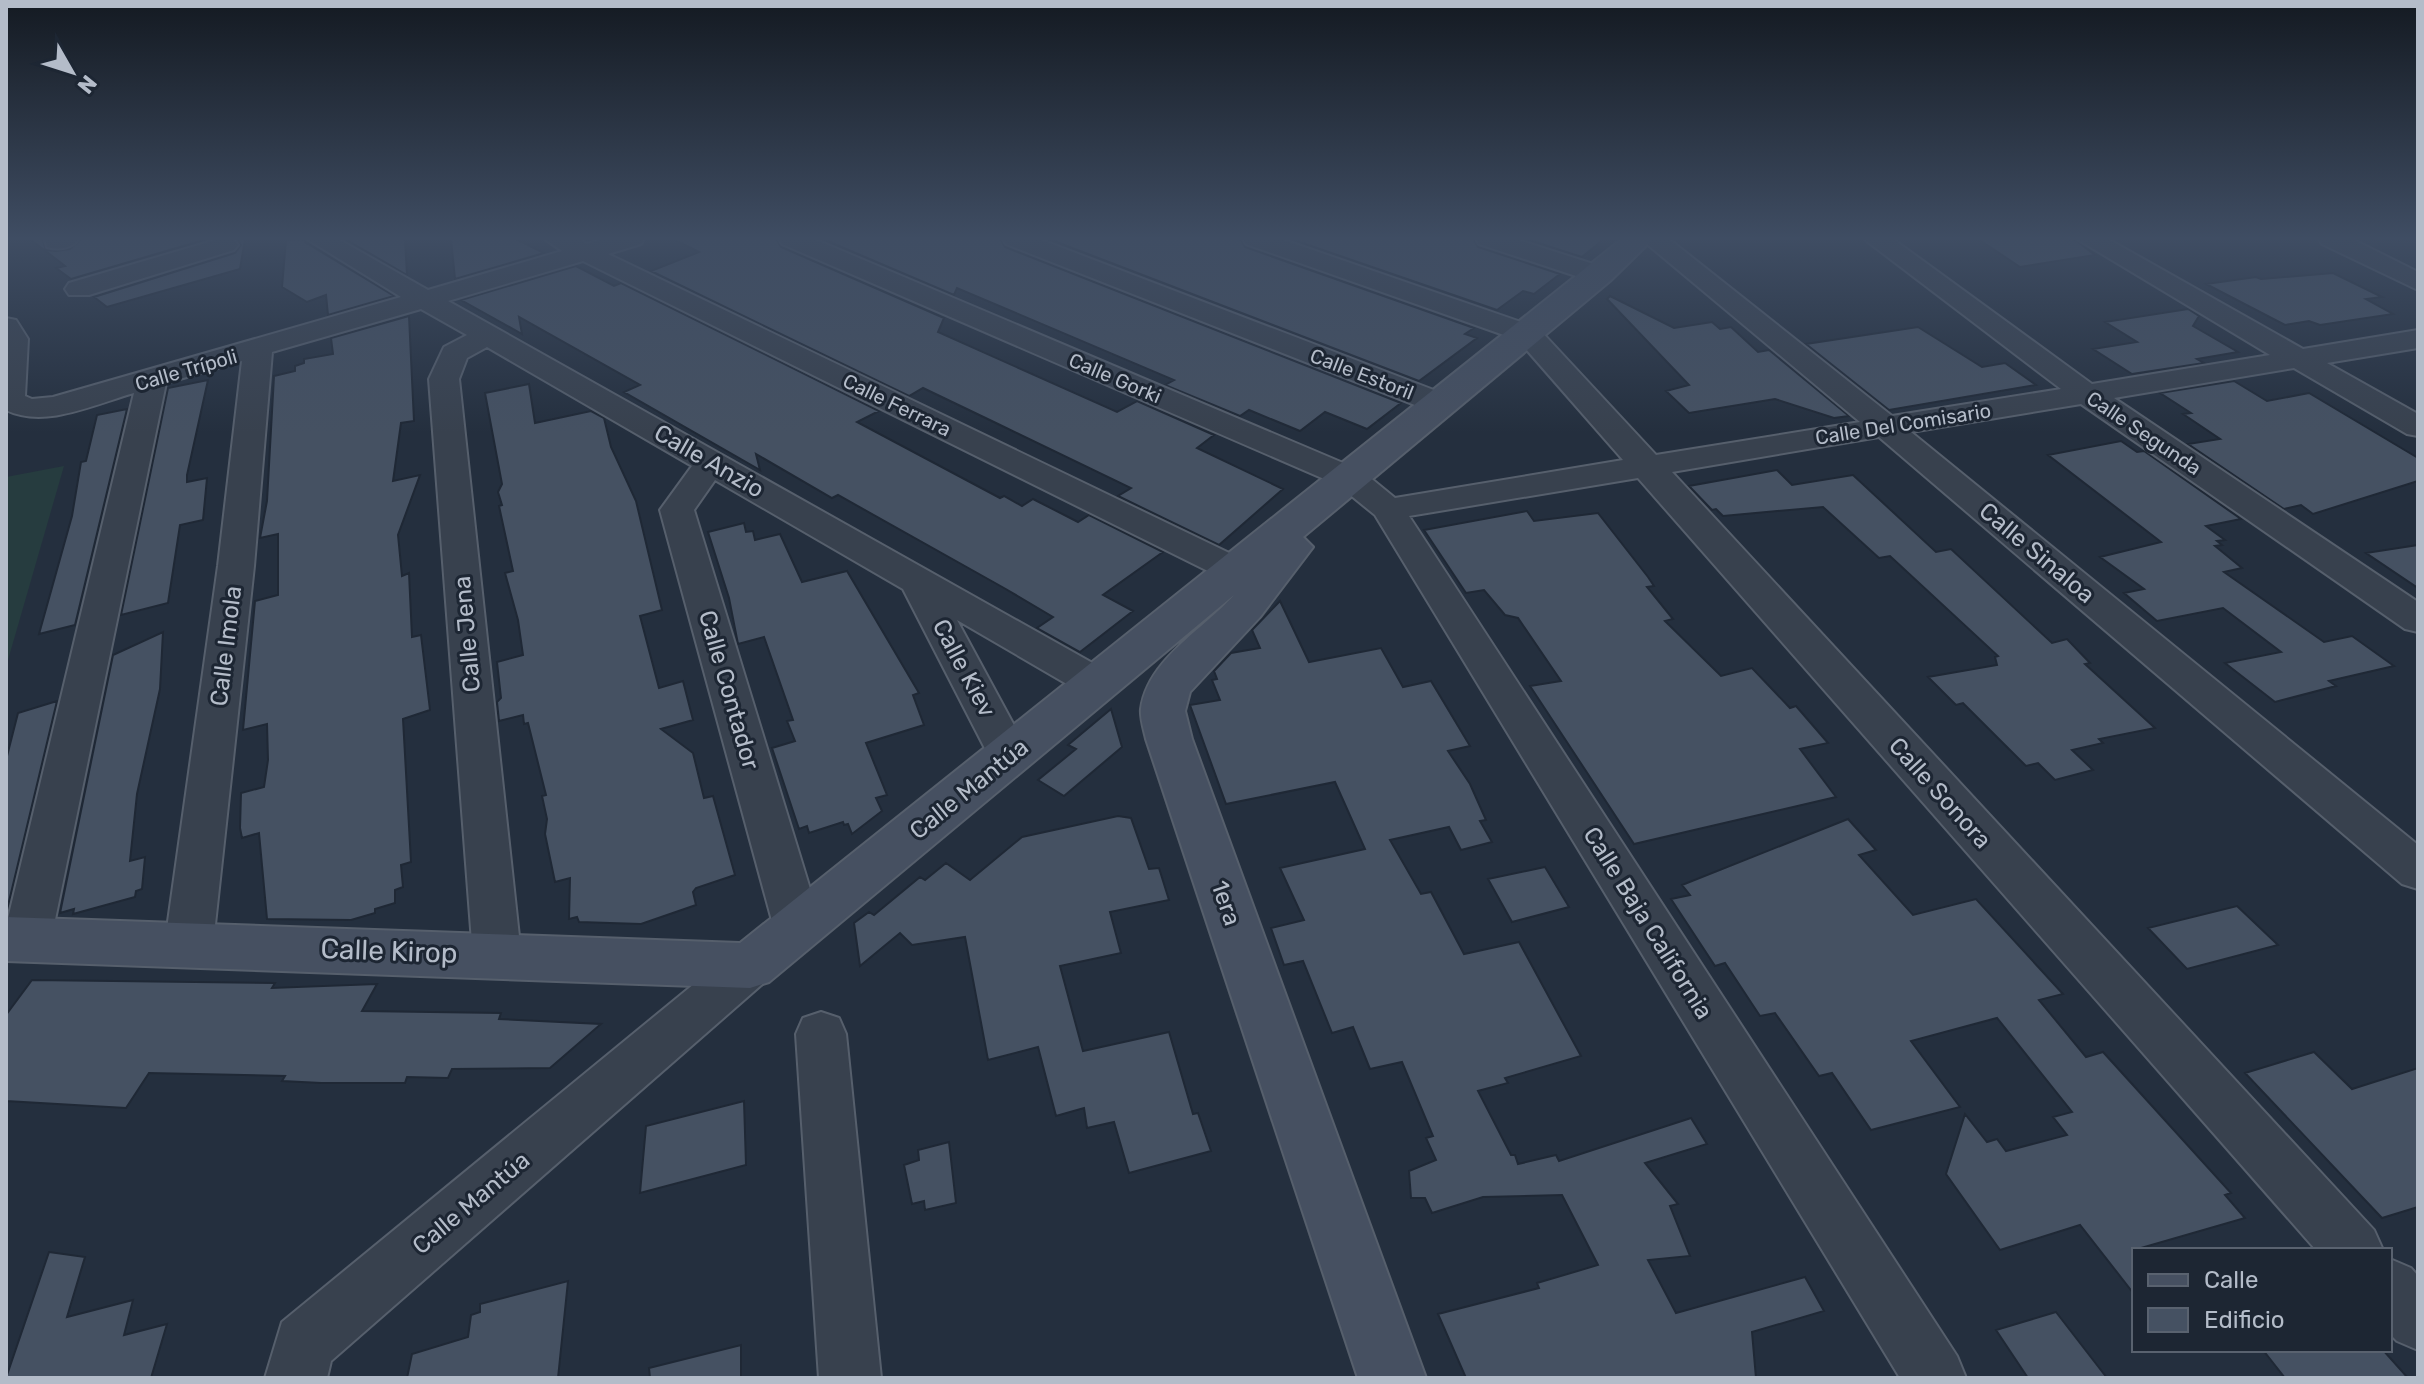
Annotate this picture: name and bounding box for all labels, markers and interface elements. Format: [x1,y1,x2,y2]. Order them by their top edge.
north arrow [32,32,112,112]
text: N [72,70,103,99]
street label: Calle Estoril [1307,343,1417,405]
street label: Calle Trípoli [132,344,240,396]
street label: Calle Gorki [1065,348,1165,408]
street label: Calle Ferrara [839,368,955,442]
street label: Calle Segunda [2082,386,2206,480]
street label: Calle Del Comisario [1813,398,1993,450]
street label: Calle Anzio [649,418,769,504]
street label: Calle Sinaloa [1974,497,2100,609]
street label: Calle Jena [448,575,486,693]
street label: Calle Imola [205,584,247,708]
street label: Calle Contador [693,607,765,773]
street label: Calle Kiev [927,614,1001,722]
street label: Calle Sonora [1883,732,1997,854]
street label: Calle Mantúa [904,733,1034,845]
street label: Calle Baja California [1577,822,1719,1024]
street label: 1era [1205,877,1247,929]
street label: Calle Kirop [320,932,458,970]
street label: Calle Mantúa [407,1146,535,1260]
legend [2132,1248,2392,1352]
text: Calle [2204,1266,2258,1294]
text: Edificio [2204,1306,2285,1334]

